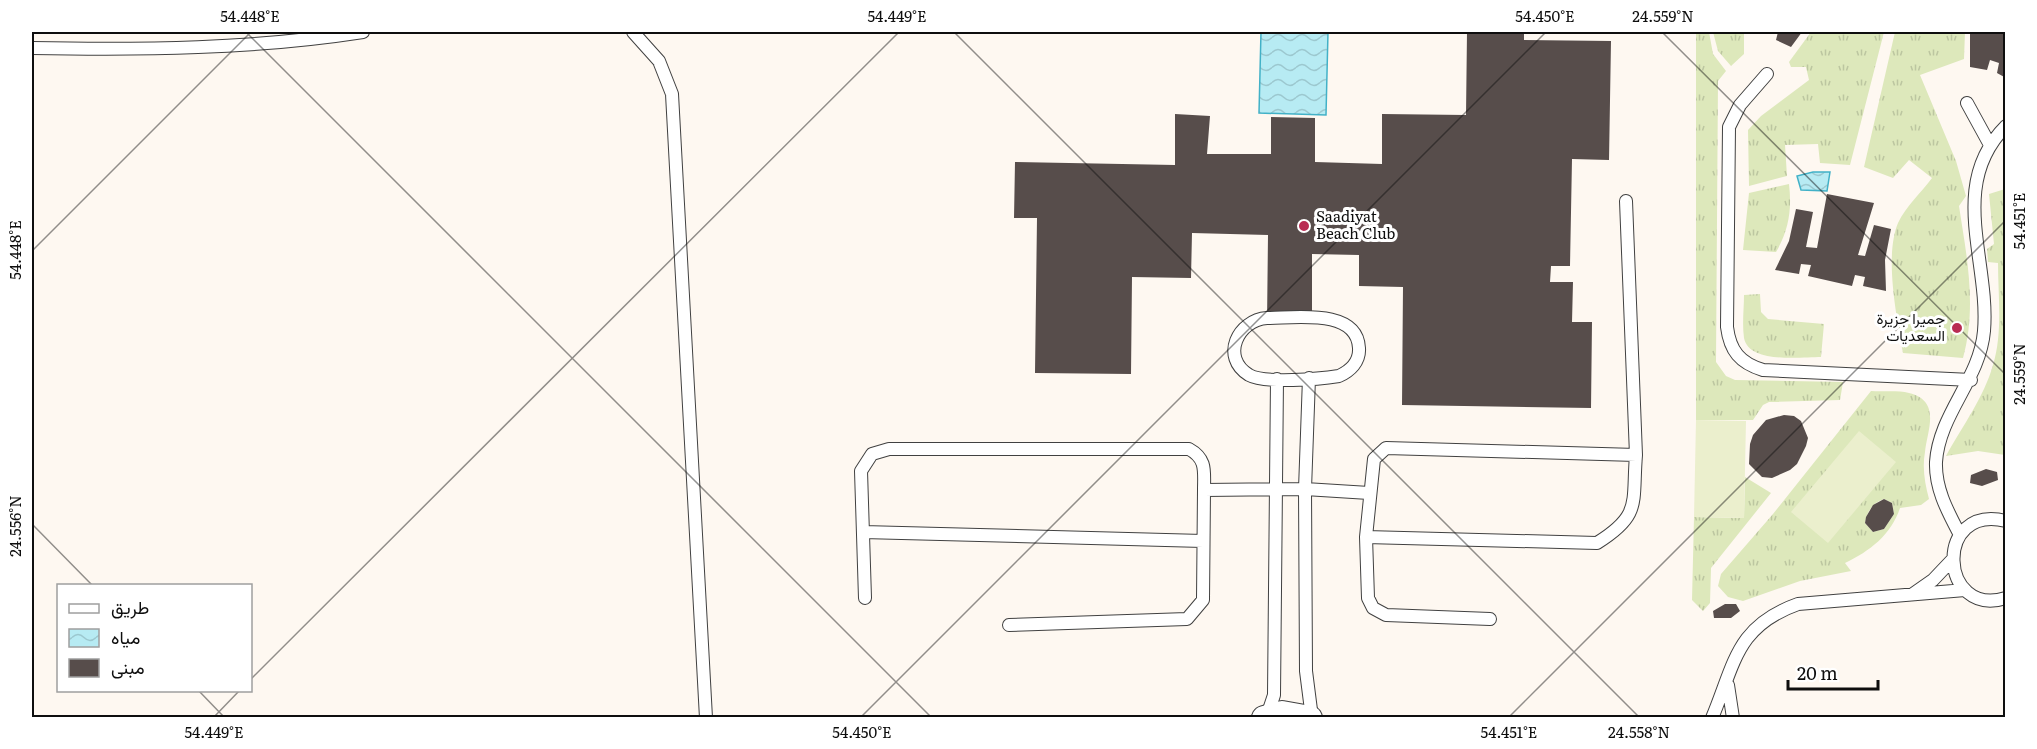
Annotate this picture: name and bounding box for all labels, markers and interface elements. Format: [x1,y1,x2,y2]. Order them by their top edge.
text: 54.448°E [220,4,280,27]
text: 54.449°E [867,4,927,27]
text: 54.450°E [1515,4,1575,27]
text: 24.559°N [1632,4,1694,27]
text: 54.451°E [2007,193,2030,249]
place label: Saadiyat Beach Club [1316,204,1395,244]
marker: Saadiyat Beach Club [1297,219,1311,233]
text: 54.448°E [3,220,26,280]
place label: جميرا جزيرة السعديات [1877,306,1945,346]
marker: جميرا جزيرة السعديات [1950,321,1964,335]
text: 24.559°N [2007,343,2030,405]
text: 24.556°N [3,495,26,557]
legend [57,584,252,692]
text: طريق [111,593,149,620]
text: مياه [111,623,140,650]
text: مبنى [111,653,145,680]
scale bar [1788,653,1878,691]
text: 20 m [1797,659,1838,686]
text: 54.449°E [184,720,244,743]
text: 54.450°E [832,720,892,743]
text: 54.451°E [1481,720,1537,743]
text: 24.558°N [1608,720,1670,743]

